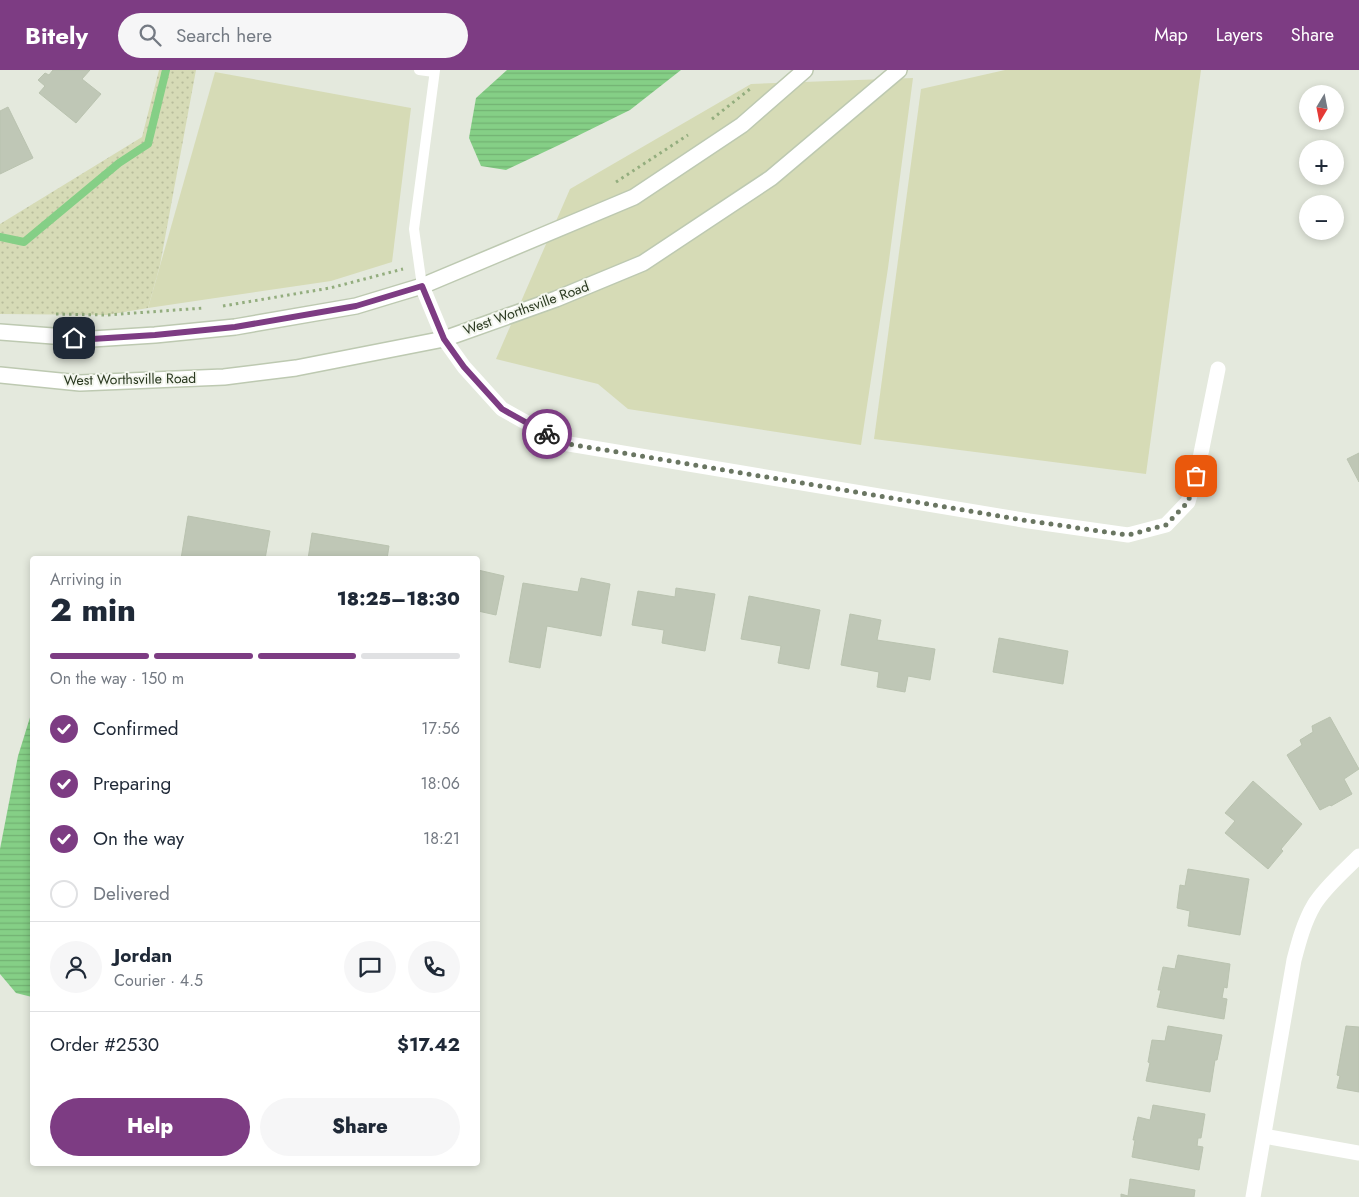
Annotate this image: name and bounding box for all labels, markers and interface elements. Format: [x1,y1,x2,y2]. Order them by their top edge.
search box [118,13,468,58]
text: Bitely [25,18,88,53]
icon: search [136,21,164,49]
text: Search here [176,22,272,49]
text: Map [1154,22,1188,48]
text: Layers [1216,22,1263,48]
text: Share [1291,22,1334,48]
north arrow [1299,85,1344,130]
map controls [1299,85,1344,240]
button: + [1299,140,1344,185]
button: − [1299,195,1344,240]
street label: West Worthsville Road [460,276,592,340]
pin [53,317,95,359]
icon: home [60,324,88,352]
street label: West Worthsville Road [64,368,196,390]
courier [522,409,572,459]
icon: bike [533,420,561,448]
pin [1175,455,1217,497]
icon: bag [1182,462,1210,490]
text: Arriving in [50,568,122,591]
text: 18:25–18:30 [337,585,460,612]
text: 2 min [50,587,136,633]
text: On the way · 150 m [50,667,184,690]
icon: check [50,715,78,743]
text: Confirmed [93,715,179,742]
text: 17:56 [421,717,460,740]
icon: check [50,770,78,798]
text: Preparing [93,770,171,797]
text: 18:06 [420,772,460,795]
icon: check [50,825,78,853]
text: On the way [93,825,184,852]
text: 18:21 [423,827,460,850]
text: Delivered [93,880,170,907]
button: person [50,941,102,993]
button: chat [344,941,396,993]
button: phone [408,941,460,993]
text: Jordan [114,942,172,969]
text: Courier · 4.5 [114,969,203,992]
text: Order #2530 [50,1031,159,1058]
text: $17.42 [397,1031,460,1058]
button: Help [50,1098,250,1156]
button: Share [260,1098,460,1156]

